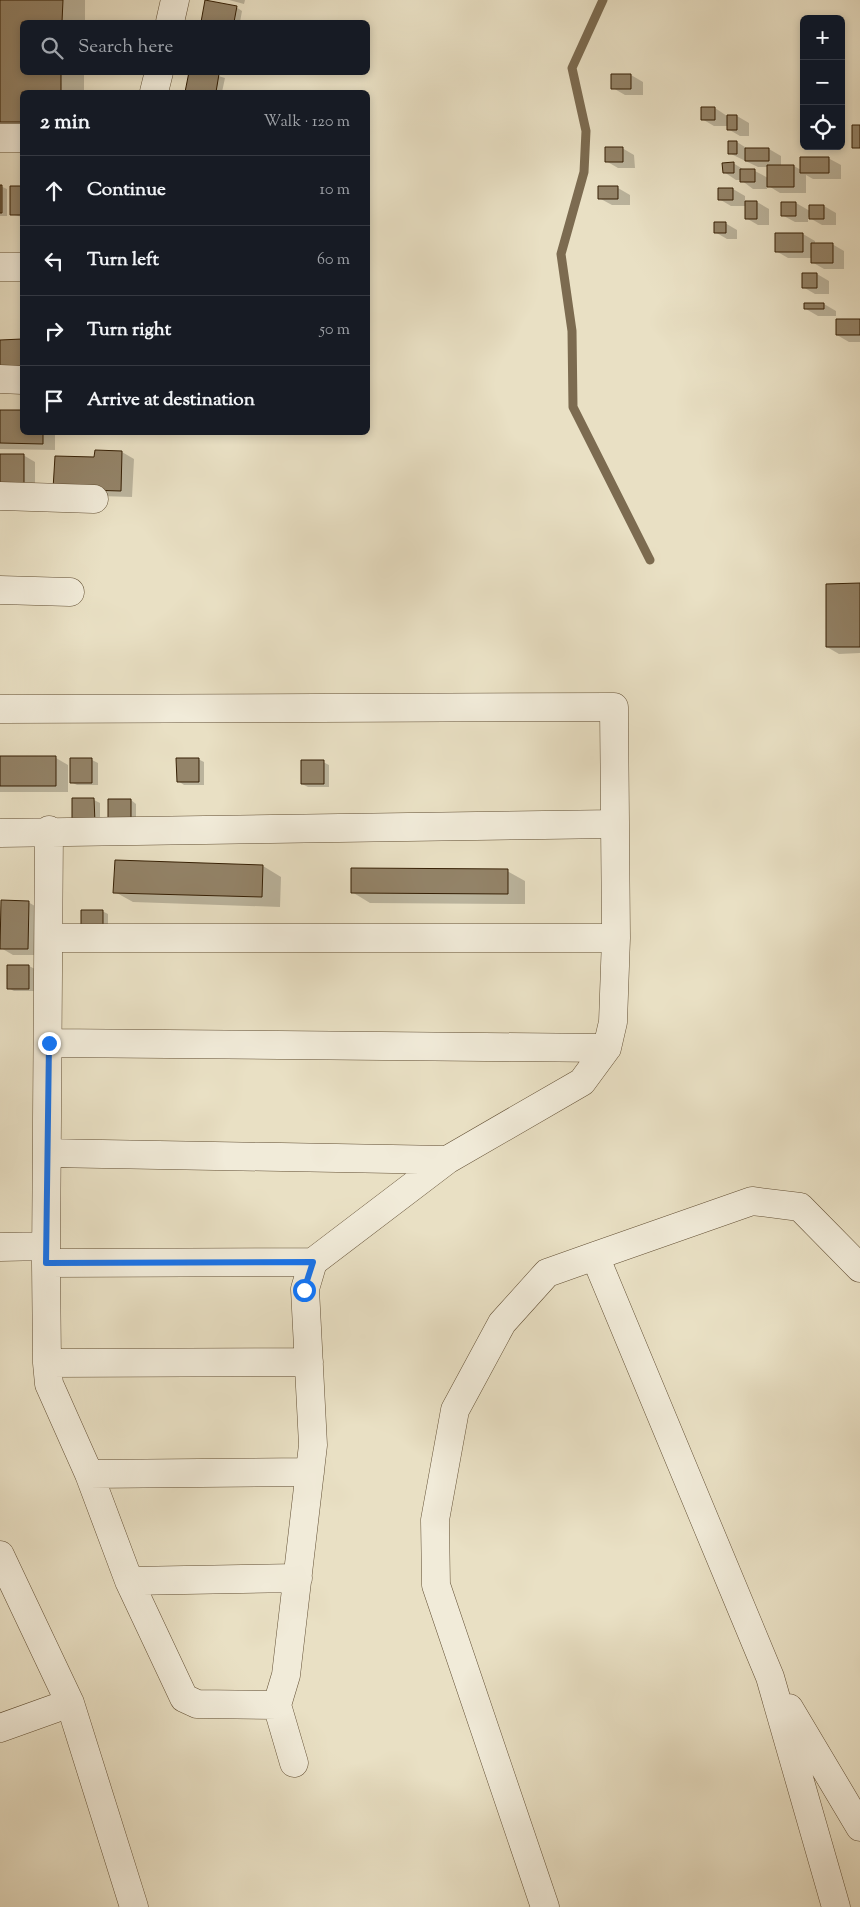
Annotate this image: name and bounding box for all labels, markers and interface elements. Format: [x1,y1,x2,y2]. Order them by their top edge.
map controls [800,15,845,150]
button: + [800,15,845,60]
search box [20,20,370,75]
icon: search [38,34,66,62]
text: Search here [78,34,173,61]
button: − [800,60,845,105]
button: locate [800,105,845,150]
text: 2 min [40,108,90,138]
text: Walk · 120 m [264,111,350,134]
icon: ahead [40,177,68,205]
text: Continue [87,177,166,204]
text: 10 m [320,179,350,202]
icon: left [40,247,68,275]
text: Turn left [87,247,159,274]
text: 60 m [317,249,350,272]
icon: right [40,317,68,345]
text: Turn right [87,317,171,344]
text: 50 m [319,319,350,342]
icon: arrive [40,387,68,415]
text: Arrive at destination [87,387,255,414]
route end [38,1032,61,1055]
route start [293,1279,316,1302]

